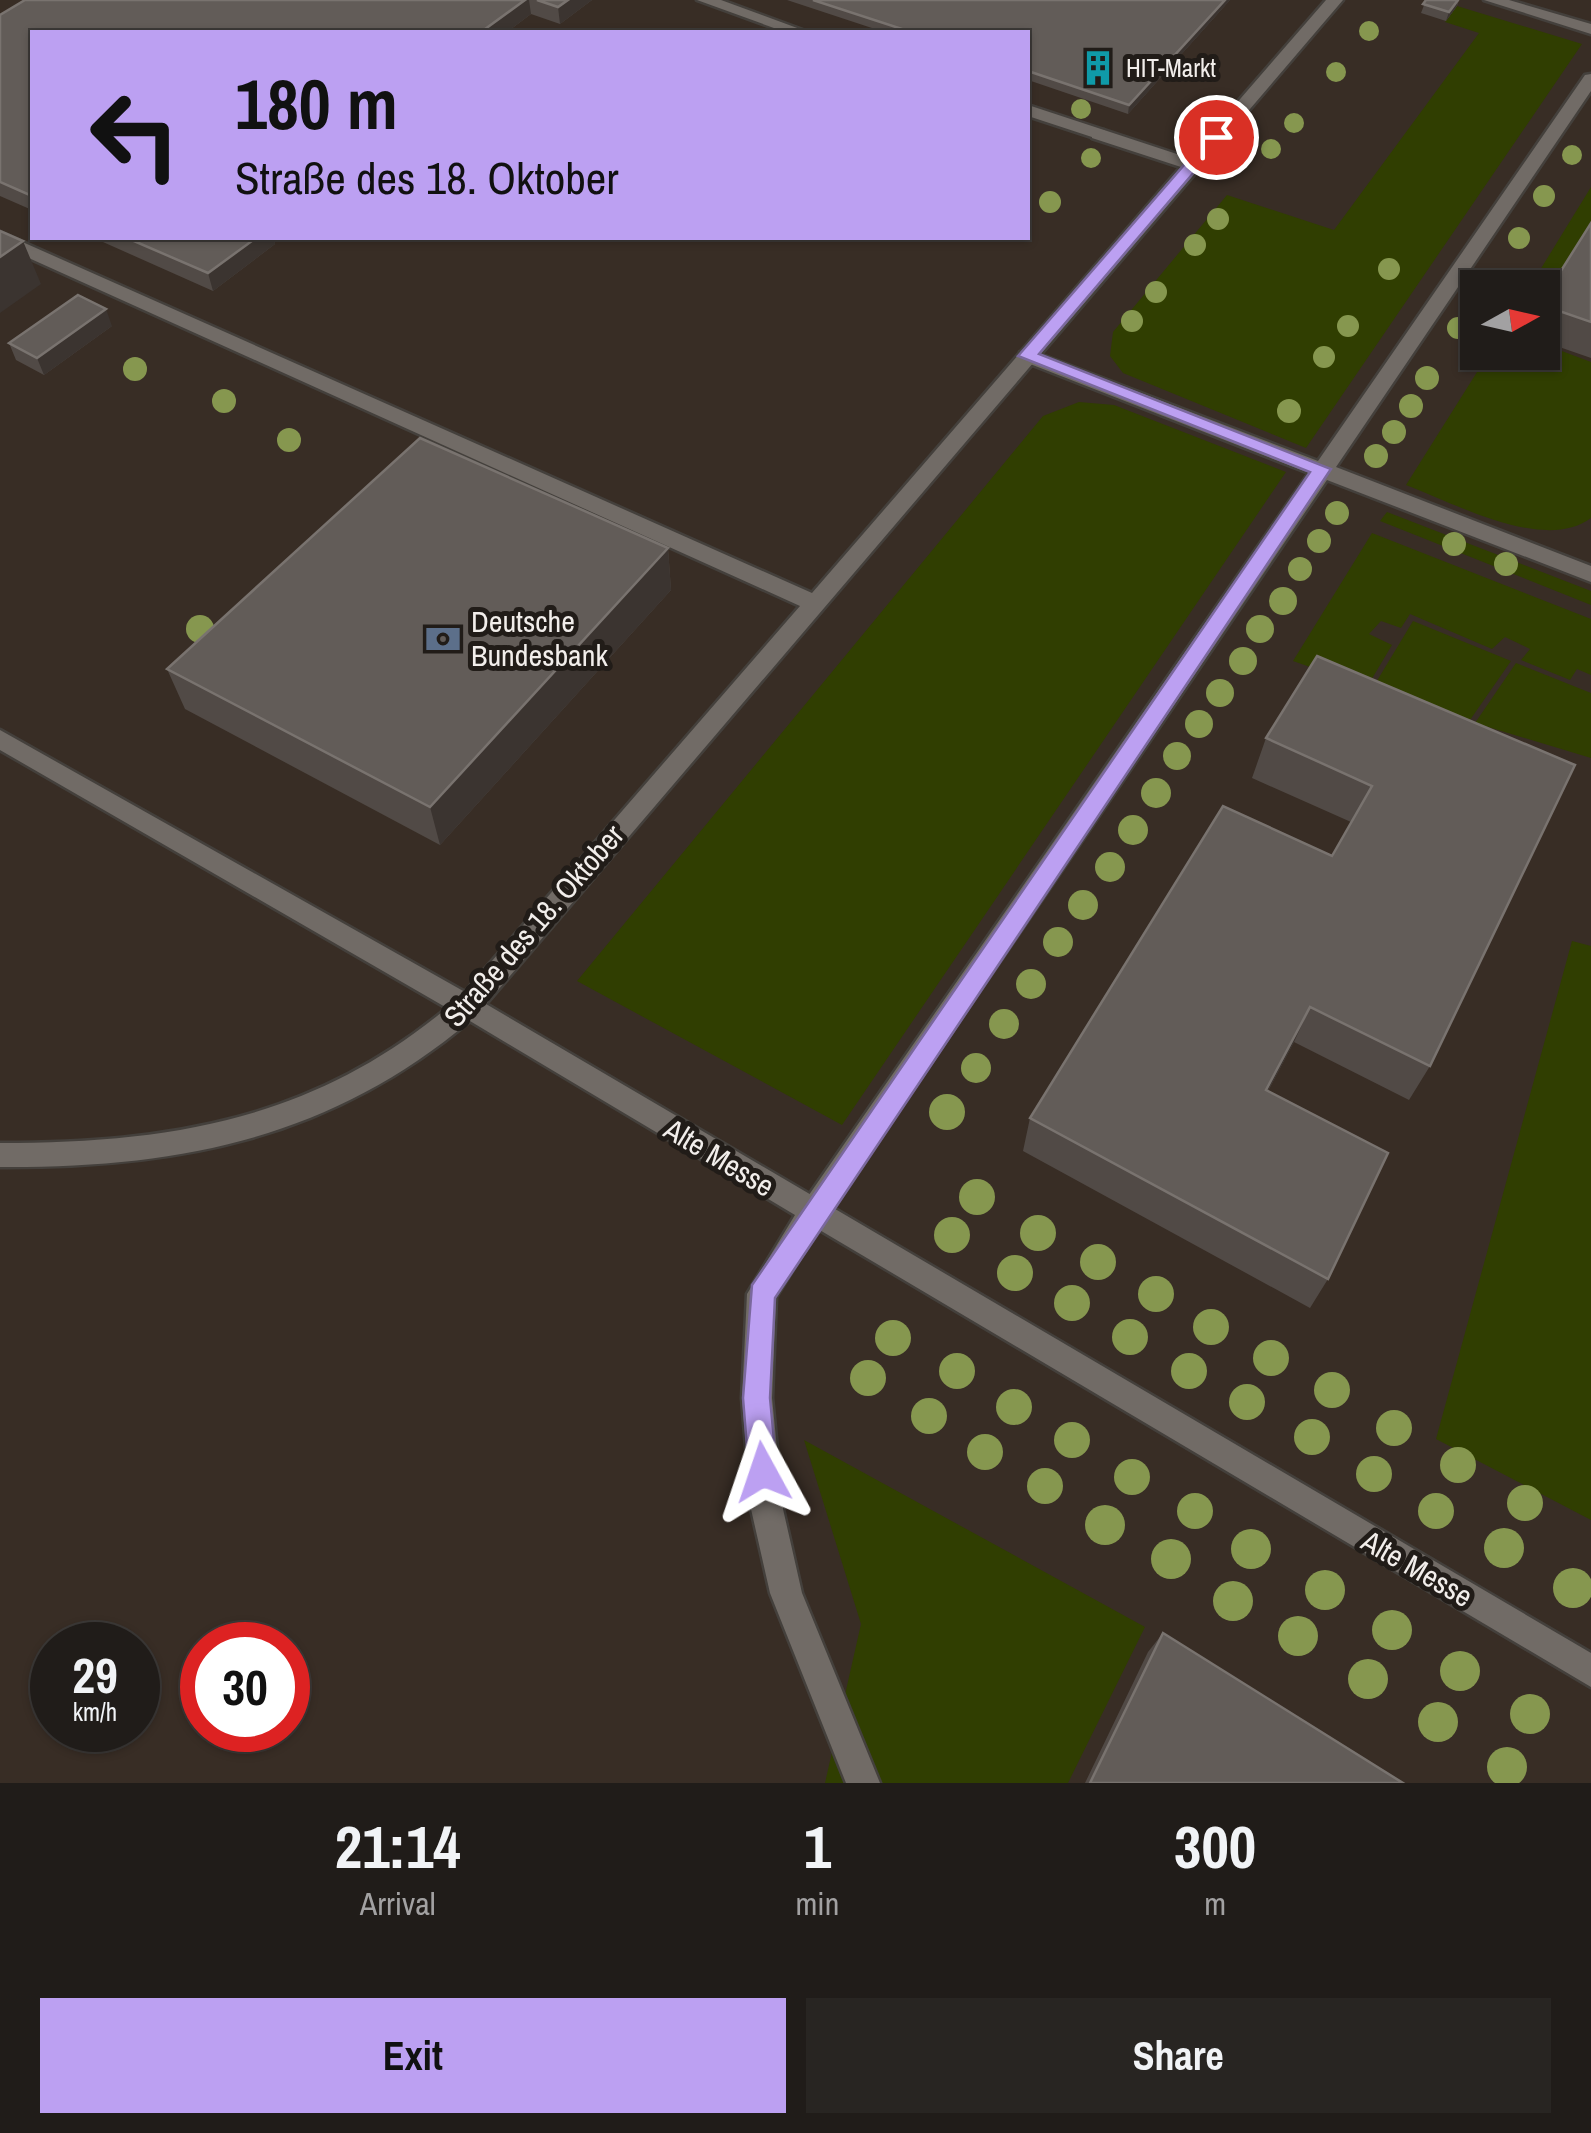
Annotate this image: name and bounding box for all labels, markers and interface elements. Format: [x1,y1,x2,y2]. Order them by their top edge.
building icon: HIT-Markt [1079,49,1117,87]
place label: HIT-Markt [1126,51,1216,85]
text: 180 m [235,57,398,151]
icon: left [70,70,200,200]
pin [1174,95,1259,180]
icon: arrive [1189,110,1244,165]
text: Straße des 18. Oktober [235,147,619,208]
north arrow [1460,270,1560,370]
map controls [1460,270,1560,370]
place label: Deutsche Bundesbank [471,601,608,675]
bank icon: Deutsche Bundesbank [424,620,462,658]
street label: Straße des 18. Oktober [434,815,633,1035]
street label: Alte Messe [656,1108,782,1206]
position arrow [711,1420,815,1524]
street label: Alte Messe [1354,1520,1480,1616]
speed limit sign: 30 [180,1622,310,1752]
text: 29 [72,1641,118,1709]
text: km/h [73,1695,117,1729]
text: 21:14 [335,1806,461,1887]
text: 1 [804,1806,831,1887]
text: 300 [1174,1806,1256,1887]
text: Arrival [360,1882,436,1925]
text: min [795,1882,839,1925]
text: m [1204,1882,1226,1925]
button: Exit [40,1998,786,2113]
button: Share [806,1998,1551,2113]

